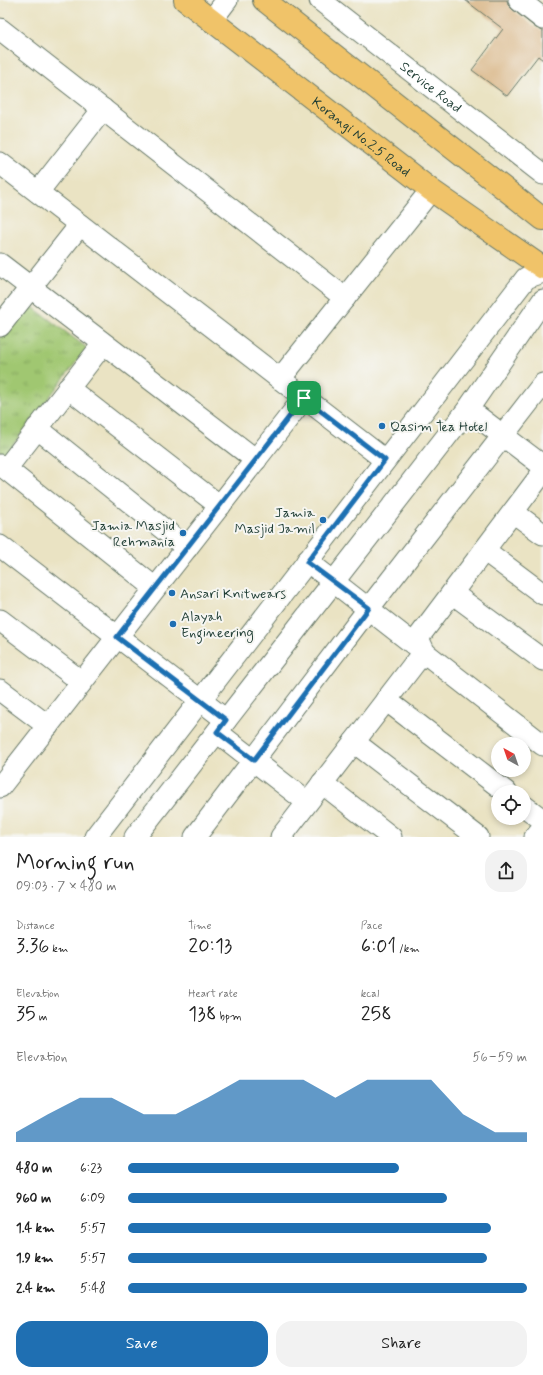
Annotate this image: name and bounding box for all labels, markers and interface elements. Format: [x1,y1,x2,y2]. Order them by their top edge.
street label: Service Road [396,58,465,117]
street label: Korangi No.2.5 Road [308,93,414,181]
pin [287,381,321,415]
icon: arrive [293,387,315,409]
place label: Qasim Tea Hotel [390,418,487,436]
marker: Qasim Tea Hotel [377,421,387,431]
place label: Jamia Masjid Jamil [235,504,316,538]
marker: Jamia Masjid Jamil [318,515,328,525]
place label: Jamia Masjid Rehmania [92,517,175,551]
marker: Jamia Masjid Rehmania [178,528,188,538]
place label: Ansari Knitwears [180,585,287,603]
marker: Ansari Knitwears [167,588,177,598]
place label: Alayah Engineering [181,608,254,644]
marker: Alayah Engineering [168,619,178,629]
north arrow [491,737,531,777]
map controls [491,737,531,825]
button: locate [491,785,531,825]
text: Morning run [16,849,135,877]
button: share [485,850,527,892]
text: 09:03 · 7 × 480 m [16,878,116,895]
text: Distance [16,919,55,933]
text: Time [188,919,211,933]
text: Pace [361,919,383,933]
text: 3.36 [16,933,49,960]
text: 20:13 [188,933,232,960]
text: 6:01 [361,933,396,960]
text: km [49,942,68,956]
text: /km [396,942,420,956]
text: Elevation [16,987,59,1001]
text: Heart rate [188,987,238,1001]
text: kcal [361,987,379,1001]
text: 35 [16,1001,36,1028]
text: 138 [188,1001,217,1028]
text: 258 [361,1001,392,1028]
text: m [36,1010,47,1024]
text: bpm [217,1010,242,1024]
text: Elevation [16,1049,67,1066]
text: 56–59 m [473,1049,527,1066]
text: 480 m [16,1160,52,1177]
text: 6:23 [80,1160,102,1177]
text: 960 m [16,1190,51,1207]
text: 6:09 [80,1190,105,1207]
text: 1.4 km [16,1220,55,1237]
text: 5:57 [80,1220,106,1237]
text: 1.9 km [16,1250,53,1267]
text: 5:57 [80,1250,106,1267]
text: 2.4 km [16,1280,55,1297]
text: 5:48 [80,1280,106,1297]
button: Save [16,1321,268,1367]
button: Share [276,1321,527,1367]

